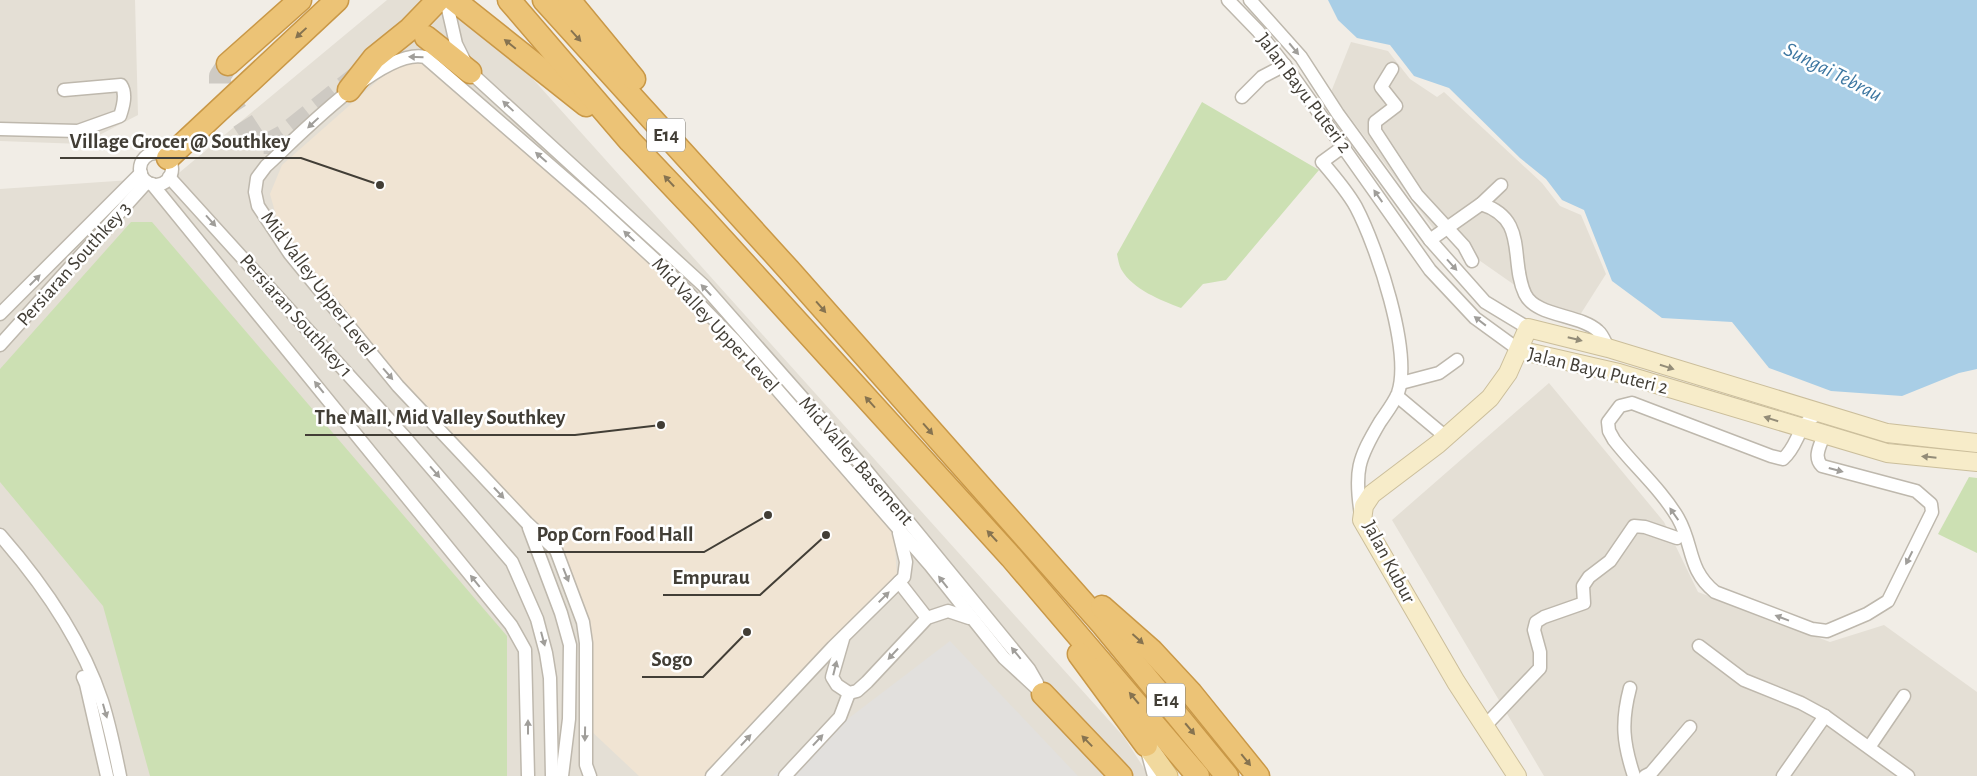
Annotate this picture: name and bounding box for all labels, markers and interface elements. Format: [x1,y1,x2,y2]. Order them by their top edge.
one-way arrow [296,27,308,39]
one-way arrow [571,30,582,43]
street label: Jalan Bayu Puteri 2 [1253,30,1355,156]
one-way arrow [504,38,517,49]
water label: Sungai Tebrau [1781,38,1885,106]
one-way arrow [1289,42,1300,55]
one-way arrow [408,52,424,60]
one-way arrow [502,100,514,112]
one-way arrow [308,117,320,129]
road number: E14 [647,118,685,152]
callout: Village Grocer @ Southkey [60,122,301,158]
text: Village Grocer @ Southkey [70,131,291,152]
one-way arrow [535,152,548,163]
one-way arrow [663,176,675,188]
one-way arrow [1373,189,1383,202]
street label: Persiaran Southkey 3 [13,198,135,330]
street label: Mid Valley Upper Level [257,208,379,360]
one-way arrow [205,215,217,227]
one-way arrow [624,230,636,242]
street label: Persiaran Southkey 1 [236,251,356,381]
street label: Mid Valley Upper Level [648,254,782,396]
one-way arrow [1446,258,1458,270]
one-way arrow [29,274,41,286]
one-way arrow [700,284,712,296]
one-way arrow [815,300,827,312]
one-way arrow [1473,316,1486,327]
one-way arrow [1567,336,1582,344]
street label: Jalan Bayu Puteri 2 [1526,344,1670,398]
one-way arrow [1660,363,1675,371]
one-way arrow [382,368,393,380]
one-way arrow [313,381,324,394]
street label: Mid Valley Basement [795,393,917,530]
one-way arrow [864,397,876,409]
callout: The Mall, Mid Valley Southkey [305,399,575,435]
text: The Mall, Mid Valley Southkey [315,407,566,428]
one-way arrow [1763,415,1778,423]
one-way arrow [922,422,934,434]
one-way arrow [1920,453,1936,461]
one-way arrow [429,466,440,478]
one-way arrow [1829,466,1844,474]
one-way arrow [493,487,505,499]
one-way arrow [1669,507,1679,521]
callout: Pop Corn Food Hall [527,516,704,552]
street label: Jalan Kubur [1359,517,1419,607]
text: Pop Corn Food Hall [536,524,694,545]
one-way arrow [986,530,998,542]
one-way arrow [1905,551,1913,566]
callout: Empurau [663,559,760,595]
text: Empurau [672,567,750,588]
one-way arrow [562,568,570,582]
one-way arrow [470,575,481,588]
one-way arrow [937,576,948,589]
one-way arrow [878,591,890,603]
one-way arrow [1775,613,1789,621]
one-way arrow [539,632,547,647]
one-way arrow [1132,633,1144,645]
callout: Sogo [642,641,703,677]
one-way arrow [1011,647,1022,660]
one-way arrow [887,648,899,660]
text: Sogo [651,649,693,670]
one-way arrow [831,661,839,676]
road number: E14 [1147,684,1185,716]
one-way arrow [1128,692,1139,705]
one-way arrow [101,704,109,719]
one-way arrow [524,719,532,735]
one-way arrow [1185,723,1196,736]
one-way arrow [581,726,589,742]
one-way arrow [740,735,752,747]
one-way arrow [812,735,824,747]
one-way arrow [1081,735,1093,747]
one-way arrow [1240,754,1251,767]

